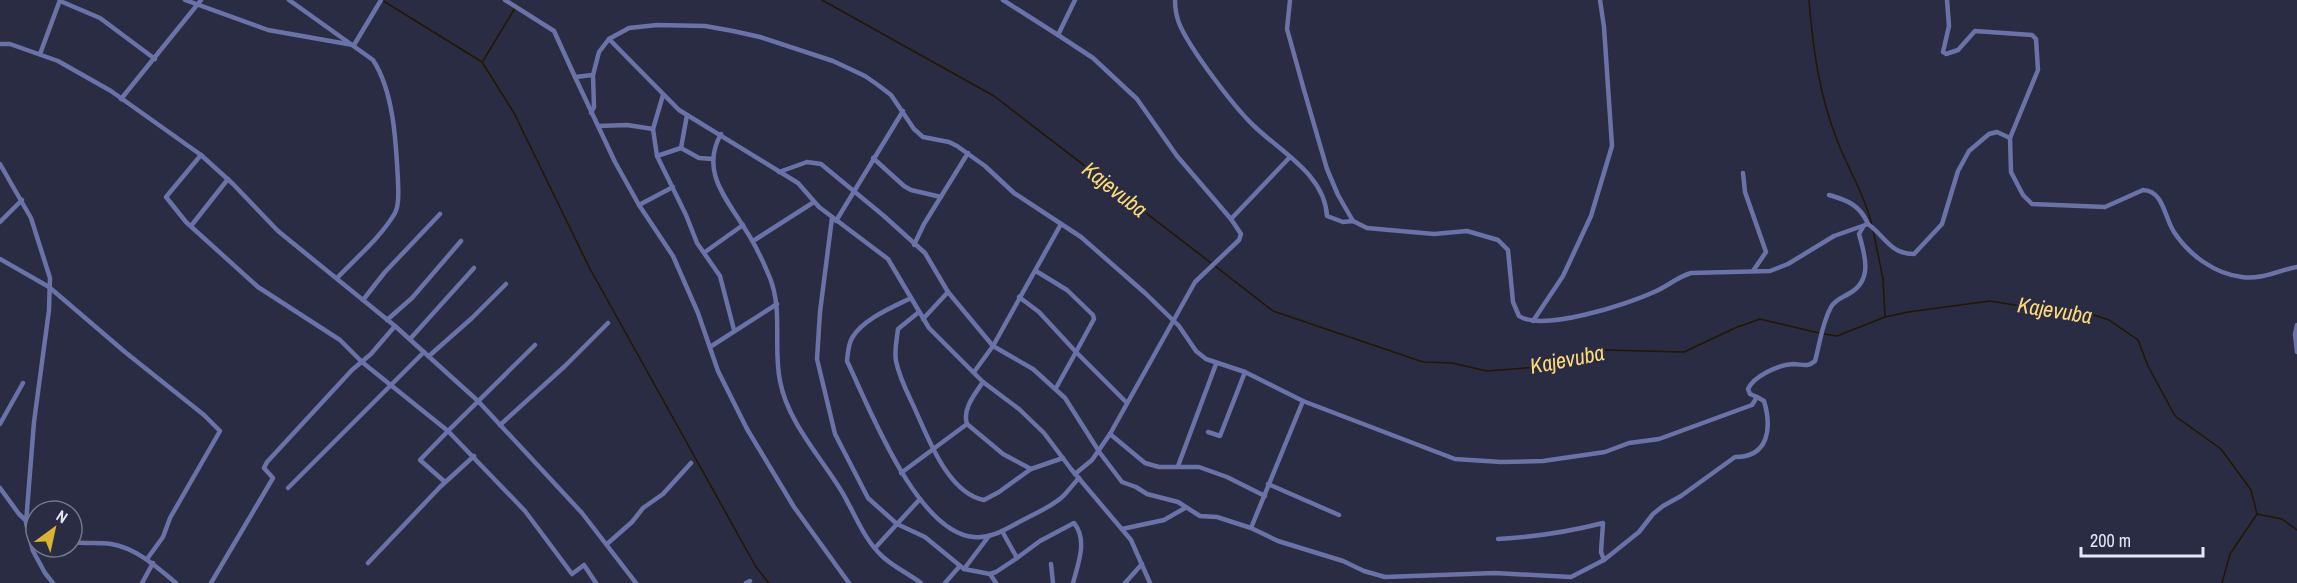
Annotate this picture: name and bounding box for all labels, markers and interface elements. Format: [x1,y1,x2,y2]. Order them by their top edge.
water label: Kajevuba [1076,154,1154,224]
water label: Kajevuba [2016,289,2094,331]
water label: Kajevuba [1527,337,1607,381]
north arrow [24,499,84,559]
text: N [52,505,72,528]
scale bar [2081,520,2202,558]
text: 200 m [2090,528,2131,553]

